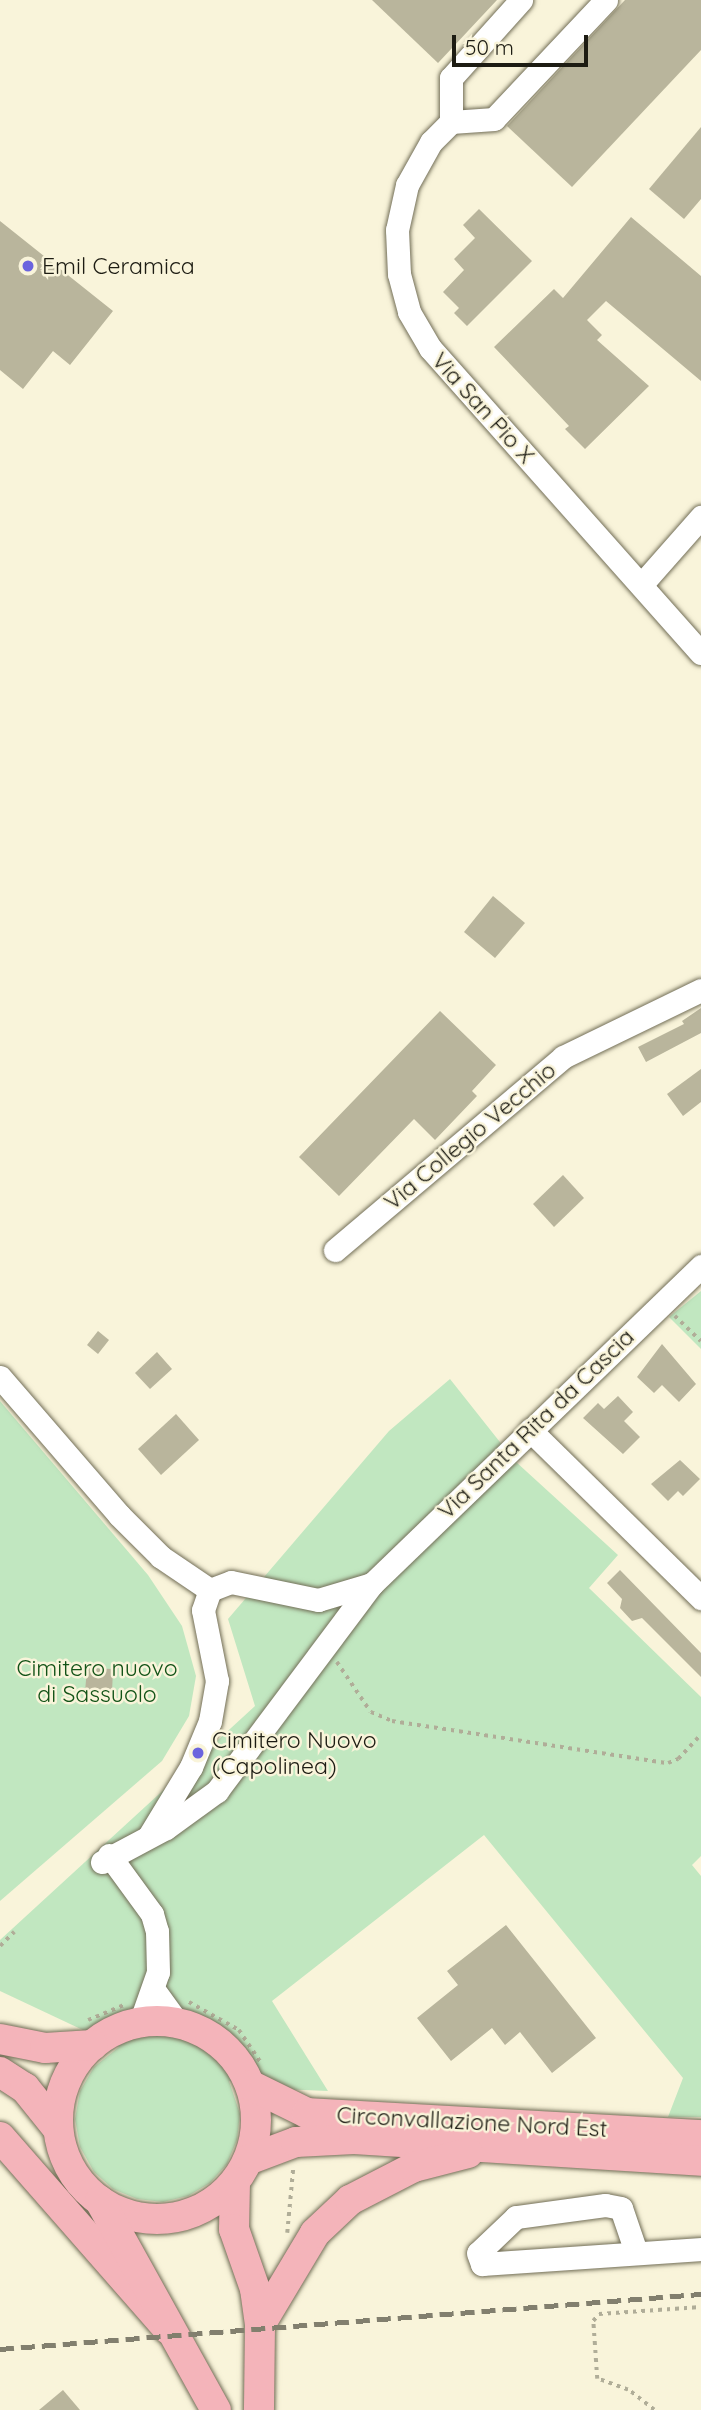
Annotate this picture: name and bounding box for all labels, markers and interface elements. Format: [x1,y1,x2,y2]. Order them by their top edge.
scale bar [456,21,592,65]
text: 50 m [465,34,514,60]
place label: Emil Ceramica [42,252,195,280]
marker: Emil Ceramica [20,258,36,274]
street label: Via San Pio X [426,347,540,469]
street label: Via Collegio Vecchio [379,1056,561,1216]
street label: Via Santa Rita da Cascia [432,1323,640,1525]
park label: Cimitero nuovo di Sassuolo [16,1654,178,1708]
place label: Cimitero Nuovo (Capolinea) [212,1726,377,1780]
marker: Cimitero Nuovo (Capolinea) [190,1745,206,1761]
street label: Circonvallazione Nord Est [336,2101,608,2143]

